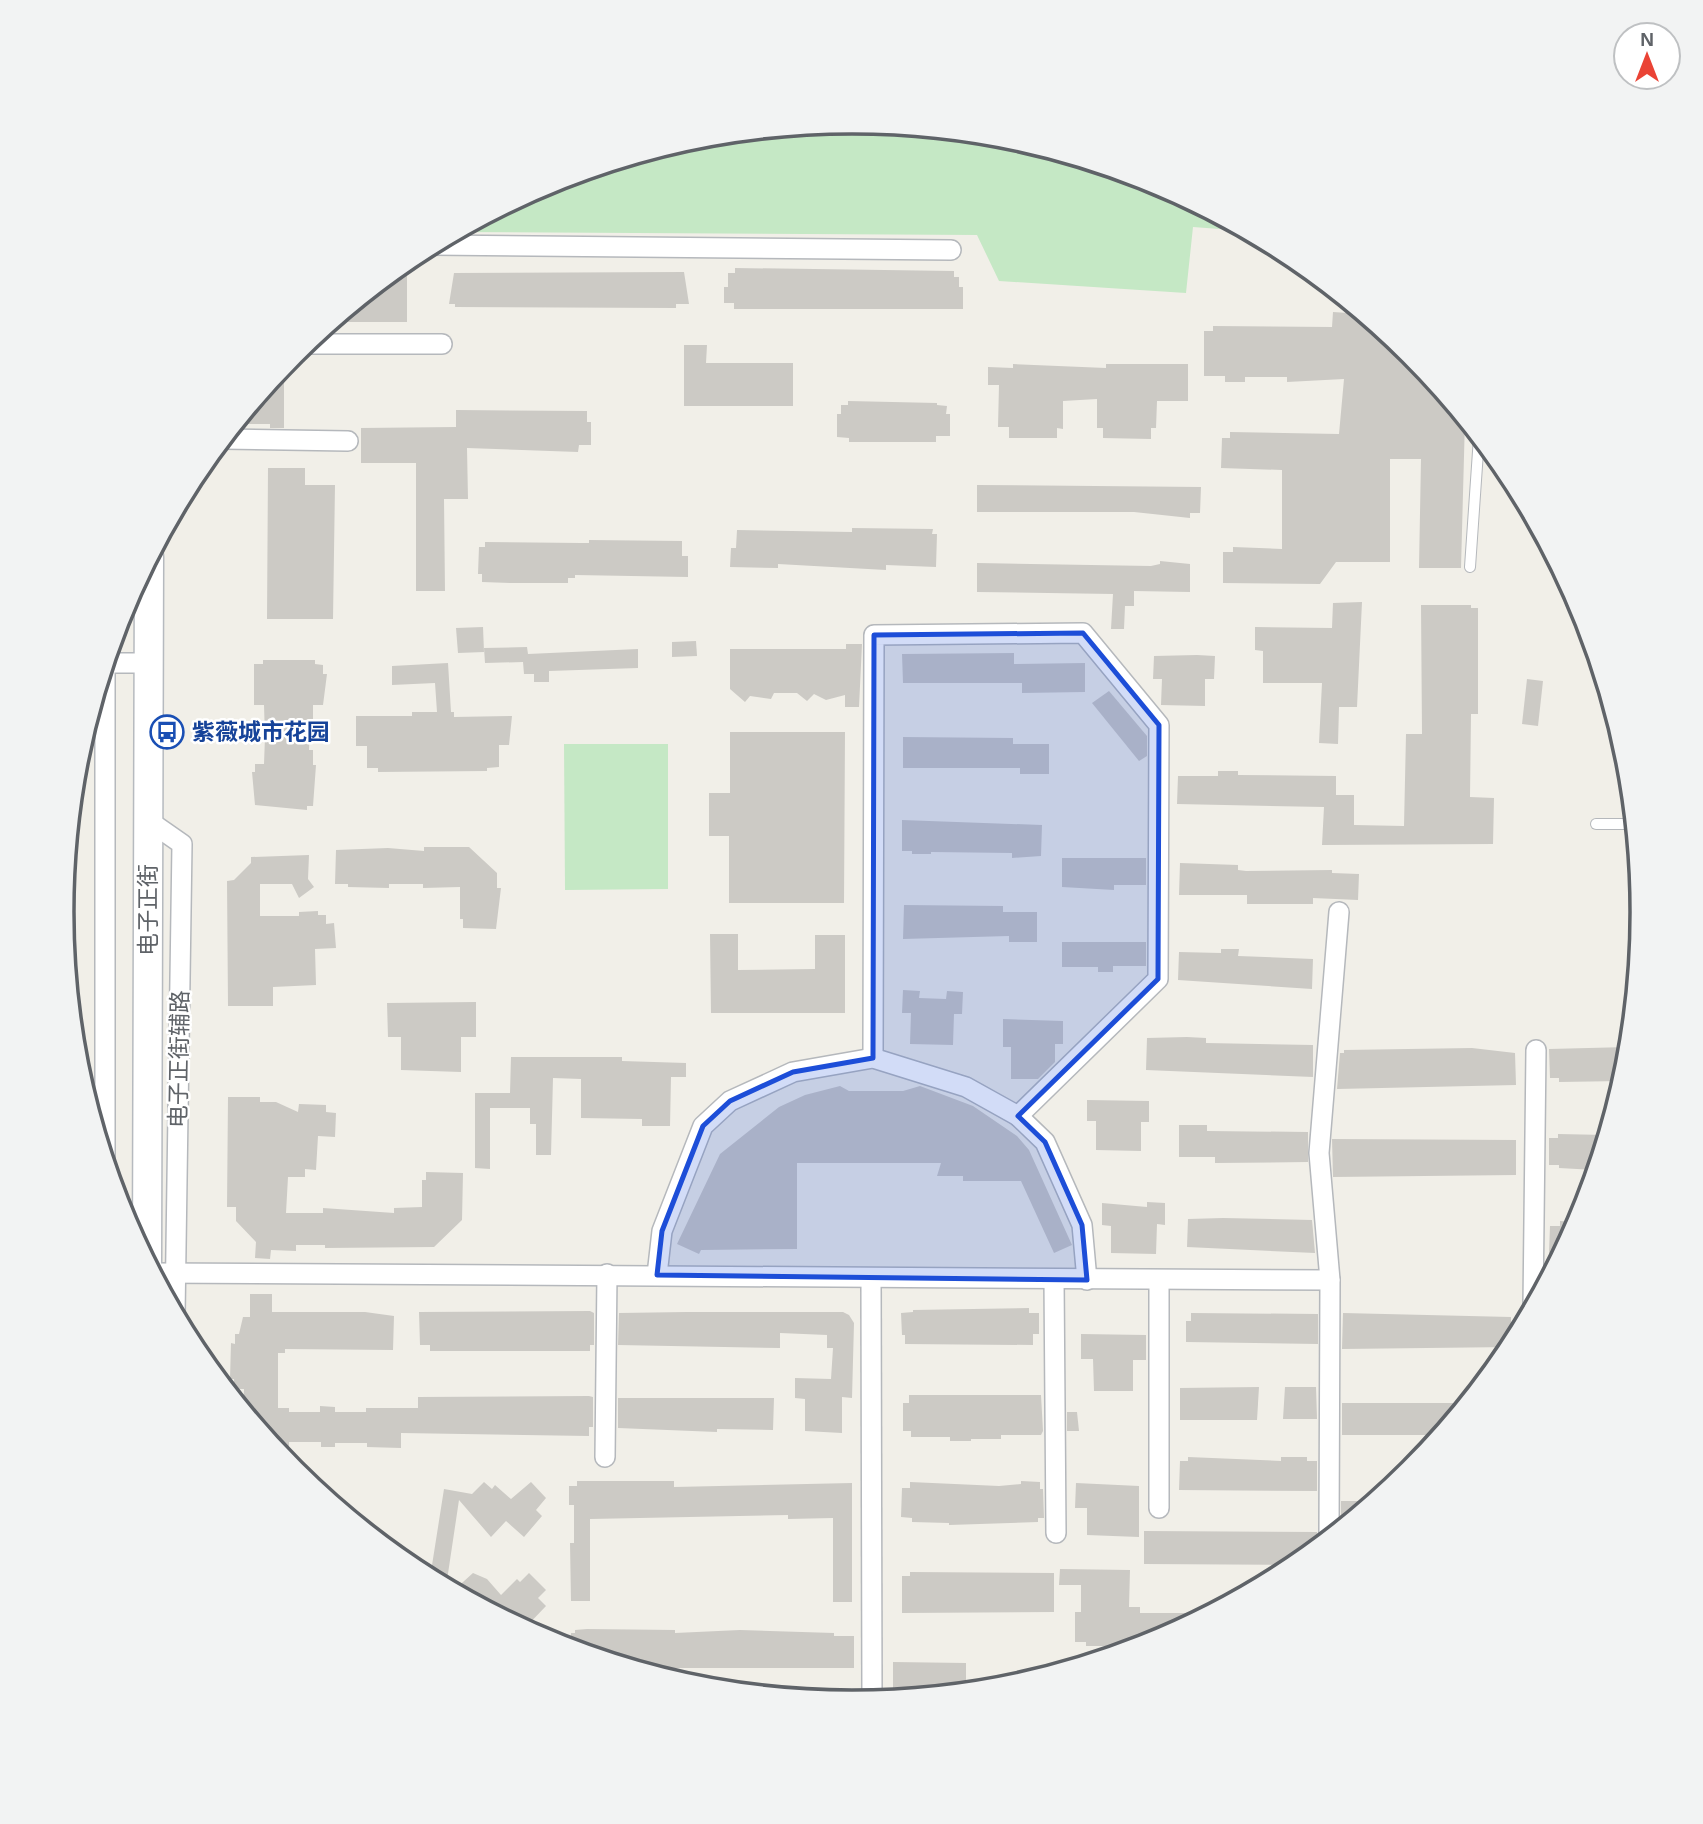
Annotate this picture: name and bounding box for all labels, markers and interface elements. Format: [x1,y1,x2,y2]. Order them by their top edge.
north arrow [1612,21,1682,91]
text: N [1640,29,1654,50]
bus stop icon: 紫薇城市花园 [148,713,186,751]
place label: 紫薇城市花园 [192,719,330,745]
street label: 电子正街 [135,864,161,956]
street label: 电子正街辅路 [165,990,193,1128]

